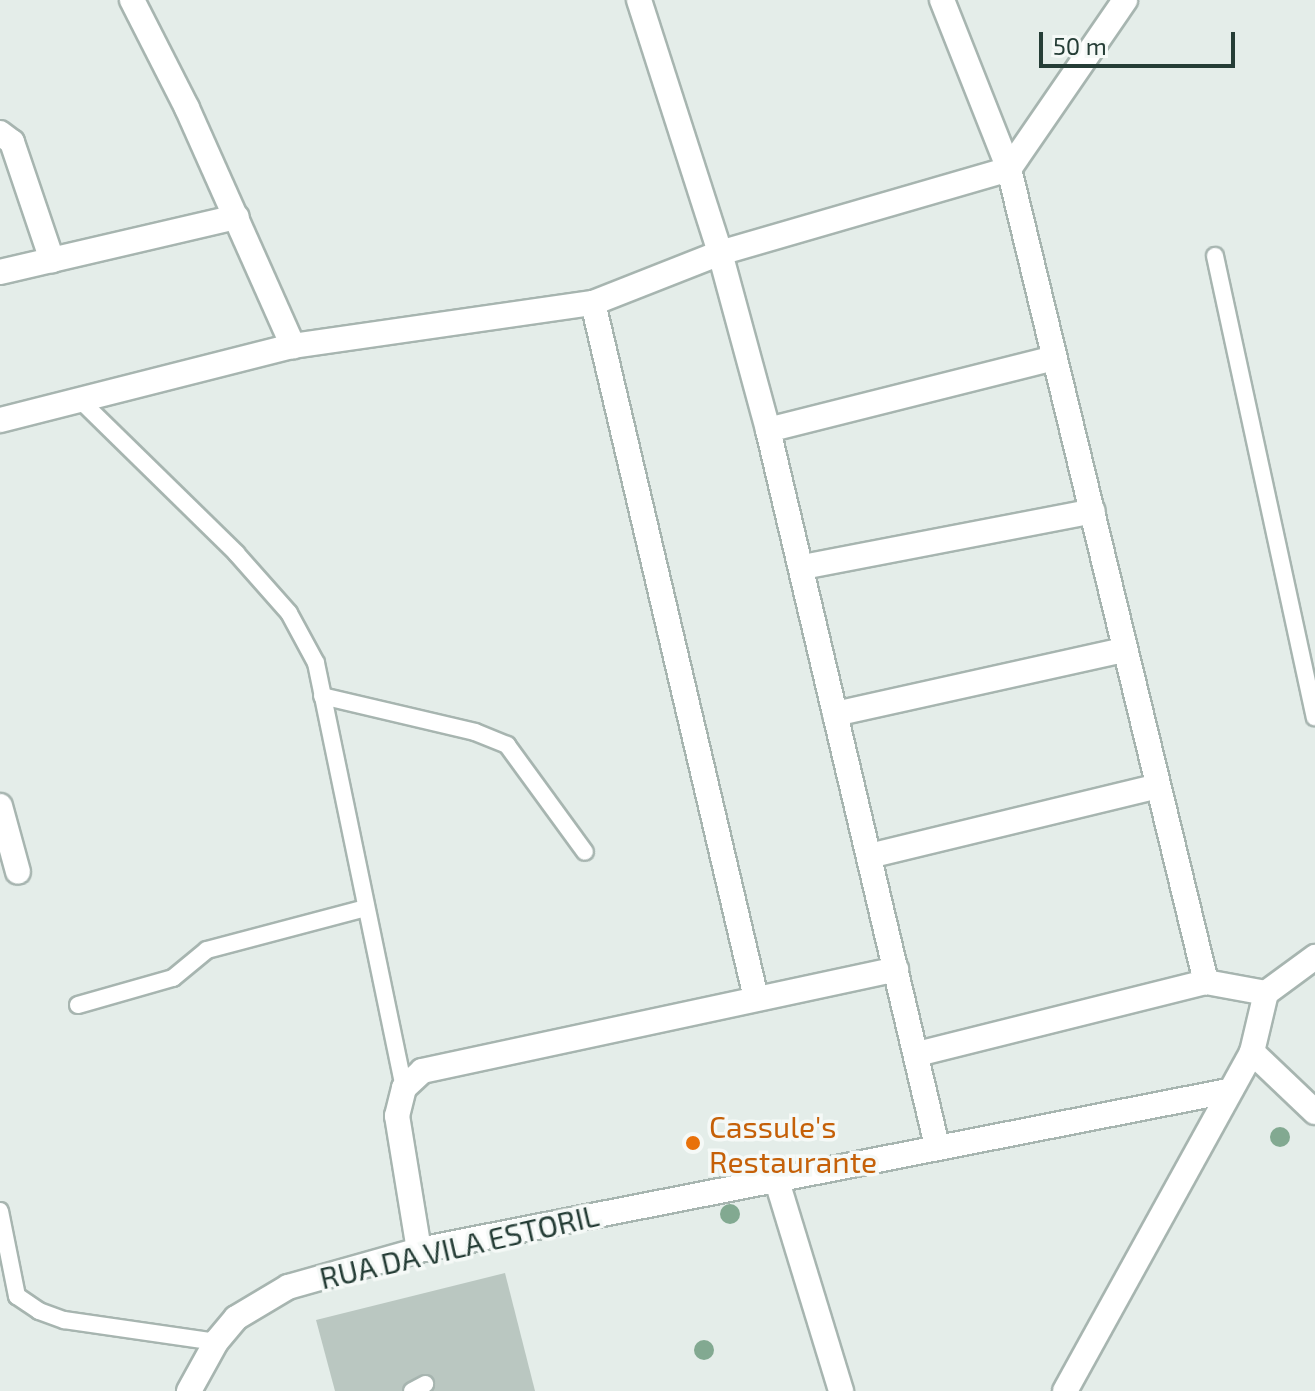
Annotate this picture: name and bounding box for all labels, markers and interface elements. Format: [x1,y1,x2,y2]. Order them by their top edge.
scale bar [1043,16,1239,66]
text: 50 m [1053,31,1107,60]
place label: Cassule's Restaurante [709,1108,877,1178]
marker: Cassule's Restaurante [684,1134,702,1152]
street label: RUA DA VILA ESTORIL [314,1196,604,1296]

